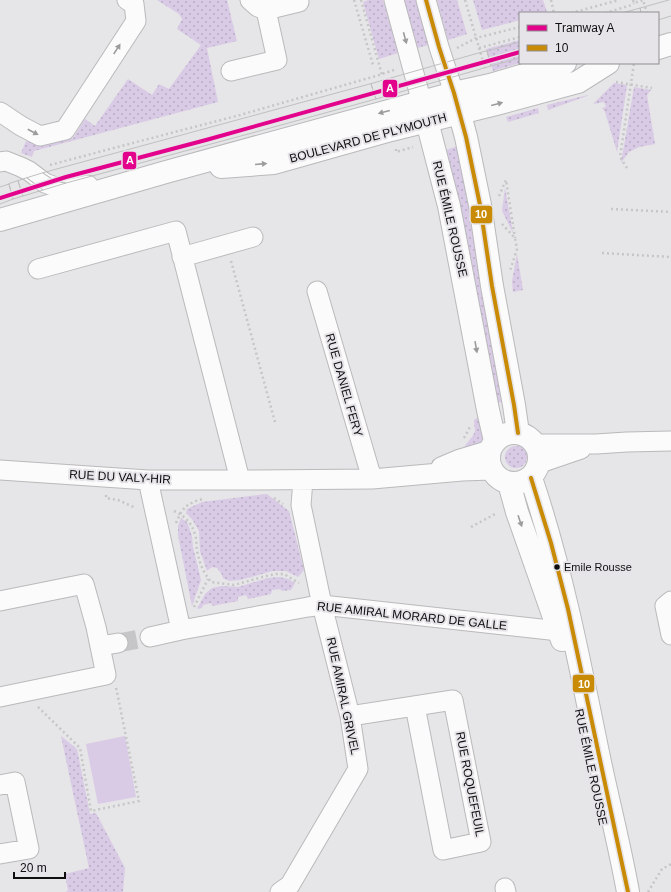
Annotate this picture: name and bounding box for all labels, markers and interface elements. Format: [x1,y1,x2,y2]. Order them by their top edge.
legend [519,12,659,64]
text: Tramway A [555,21,615,35]
one-way arrow [402,31,408,44]
text: 10 [555,41,569,55]
one-way arrow [114,43,121,55]
line badge: A [382,79,398,98]
text: A [386,82,394,94]
one-way arrow [492,101,504,107]
street label: BOULEVARD DE PLYMOUTH [288,110,448,166]
one-way arrow [378,110,390,116]
one-way arrow [27,129,39,136]
line badge: A [122,151,137,170]
text: A [126,154,134,166]
street label: RUE ÉMILE ROUSSE [430,159,471,278]
one-way arrow [255,160,267,167]
line badge: 10 [470,205,493,224]
text: 10 [475,208,487,220]
street label: RUE DANIEL FERY [323,332,365,438]
one-way arrow [474,341,480,354]
street label: RUE DU VALY-HIR [69,467,172,487]
one-way arrow [518,515,524,527]
place label: Emile Rousse [564,561,632,573]
marker: Emile Rousse [552,562,562,572]
street label: RUE AMIRAL MORARD DE GALLE [316,599,508,633]
street label: RUE AMIRAL GRIVEL [324,636,362,756]
line badge: 10 [572,674,595,693]
text: 10 [578,678,590,690]
street label: RUE ÉMILE ROUSSE [572,707,611,827]
street label: RUE ROQUEFEUIL [453,730,487,838]
scale bar [14,854,65,880]
text: 20 m [20,861,47,875]

